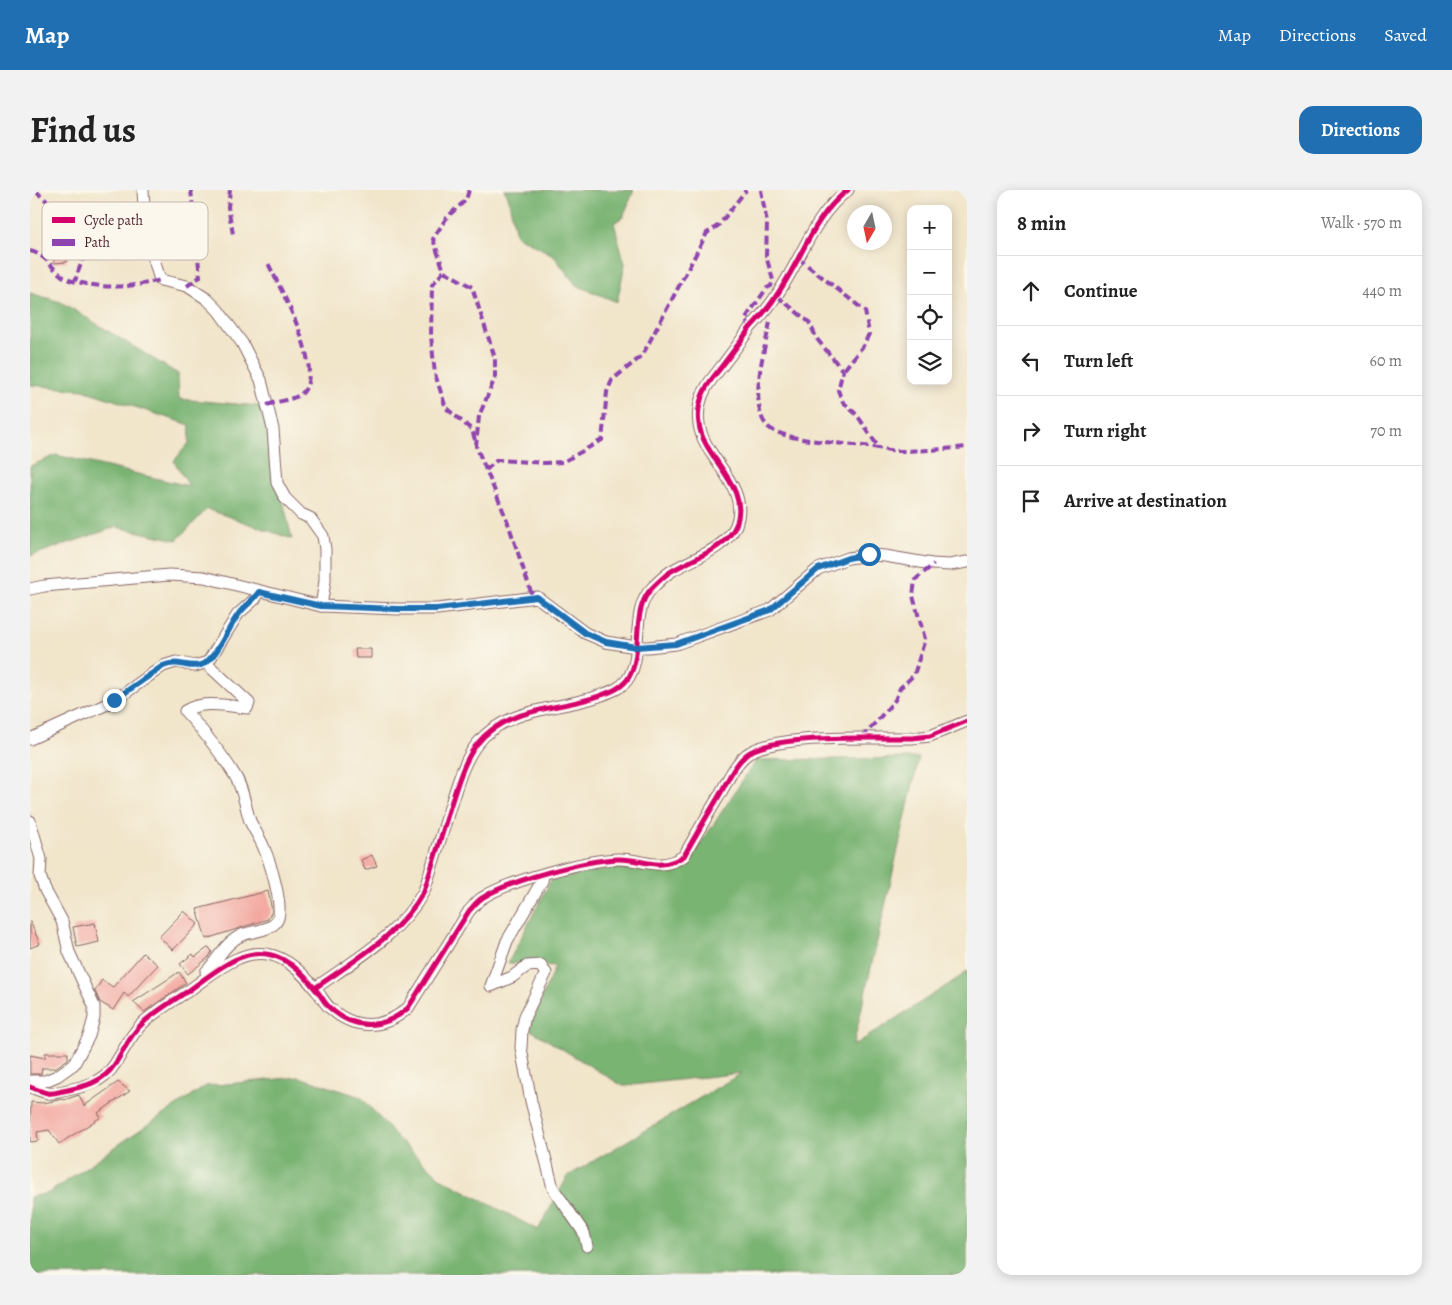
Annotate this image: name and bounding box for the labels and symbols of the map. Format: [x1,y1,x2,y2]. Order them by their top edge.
legend [42,202,208,260]
north arrow [847,205,892,250]
text: Cycle path [84,211,144,230]
text: Path [84,233,111,252]
route start [858,543,881,566]
route end [103,689,126,712]

